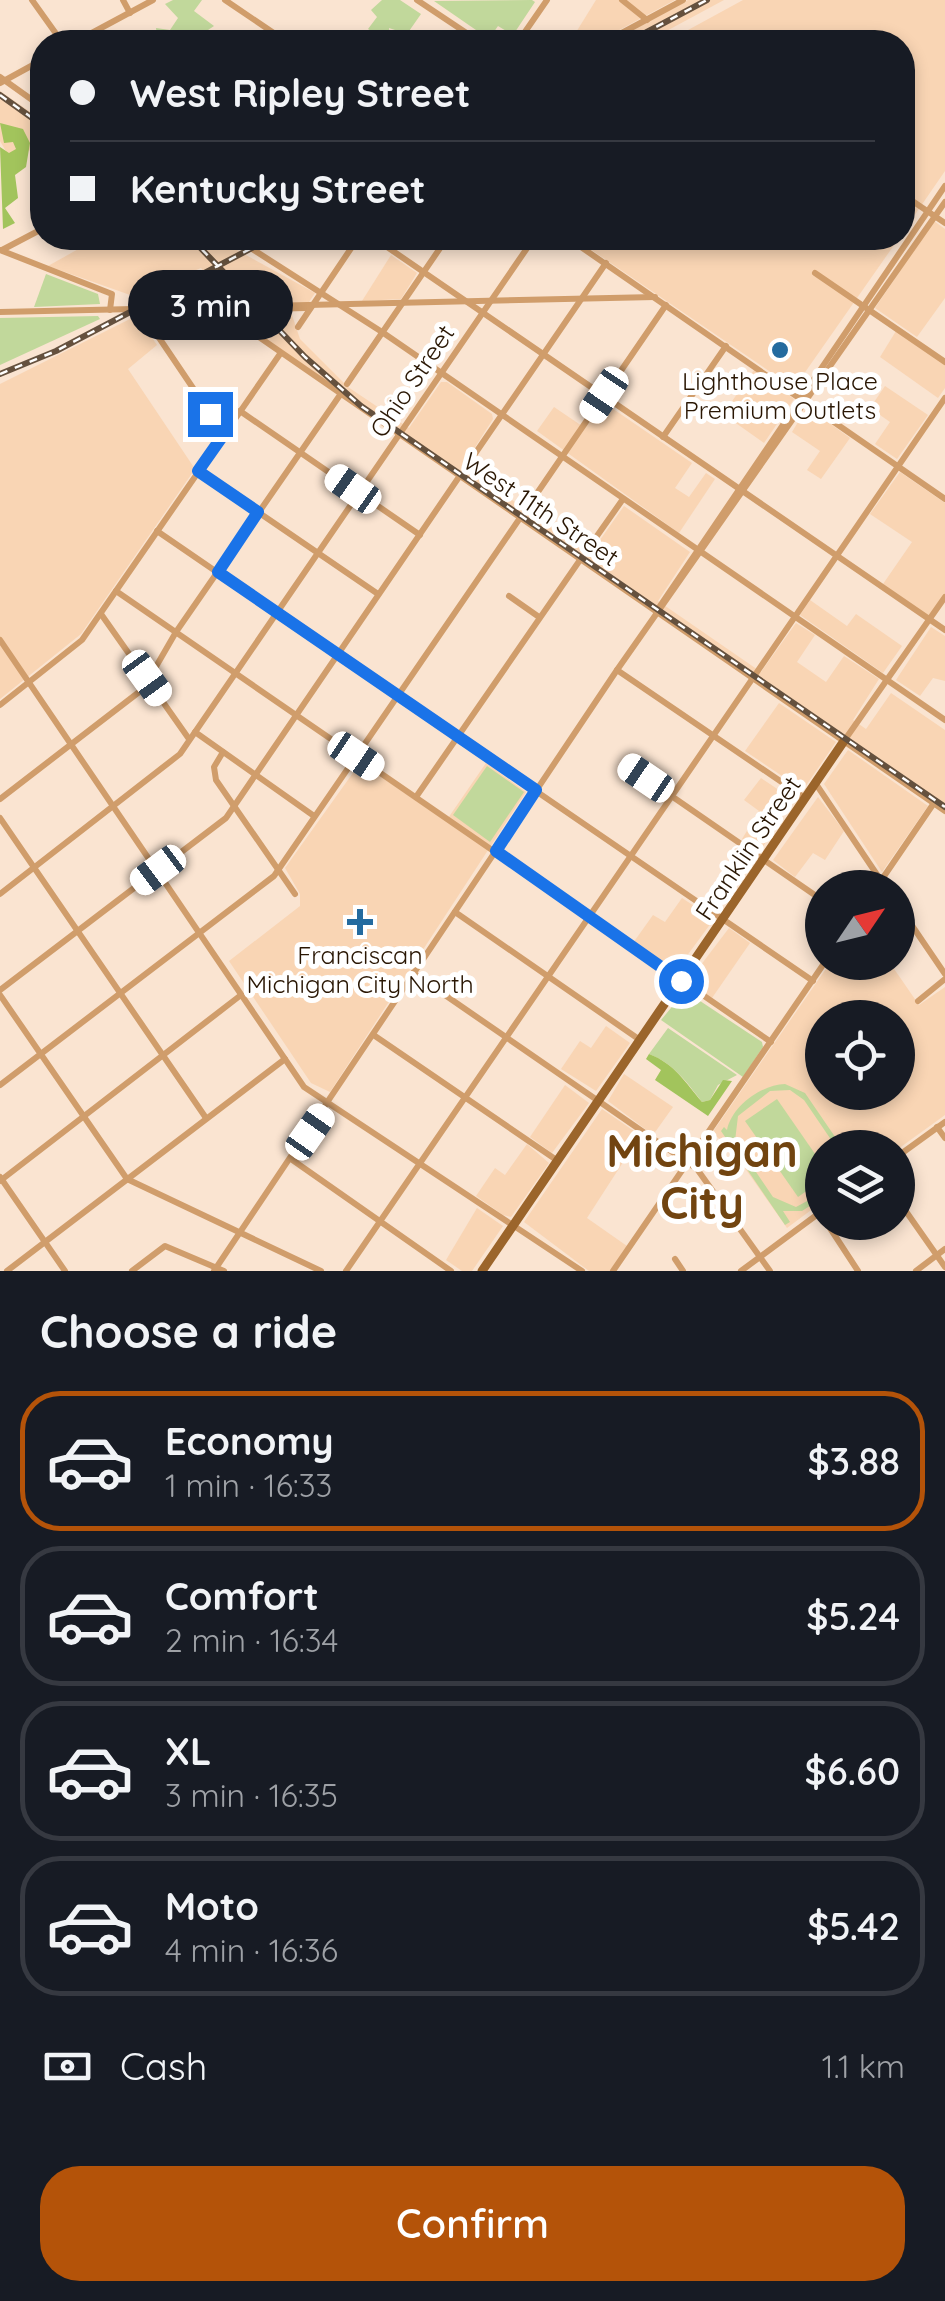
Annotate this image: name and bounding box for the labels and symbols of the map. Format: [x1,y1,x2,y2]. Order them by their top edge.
callout: 3 min [128,269,292,339]
street label: Ohio Street [363,319,460,443]
marker: Lighthouse Place Premium Outlets [769,339,791,361]
car [575,362,633,428]
place label: Lighthouse Place Premium Outlets [682,365,878,425]
route end [188,392,233,437]
street label: West 11th Street [457,445,625,572]
car [320,460,386,518]
car [117,645,177,711]
car [323,727,389,785]
car [613,749,679,807]
street label: Franklin Street [688,770,807,926]
car [125,840,191,900]
north arrow [805,870,915,980]
marker: Franciscan Michigan City North [347,909,373,935]
place label: Franciscan Michigan City North [246,939,474,999]
route start [659,959,704,1004]
car [281,1099,339,1165]
district label: Michigan City [606,1122,798,1230]

